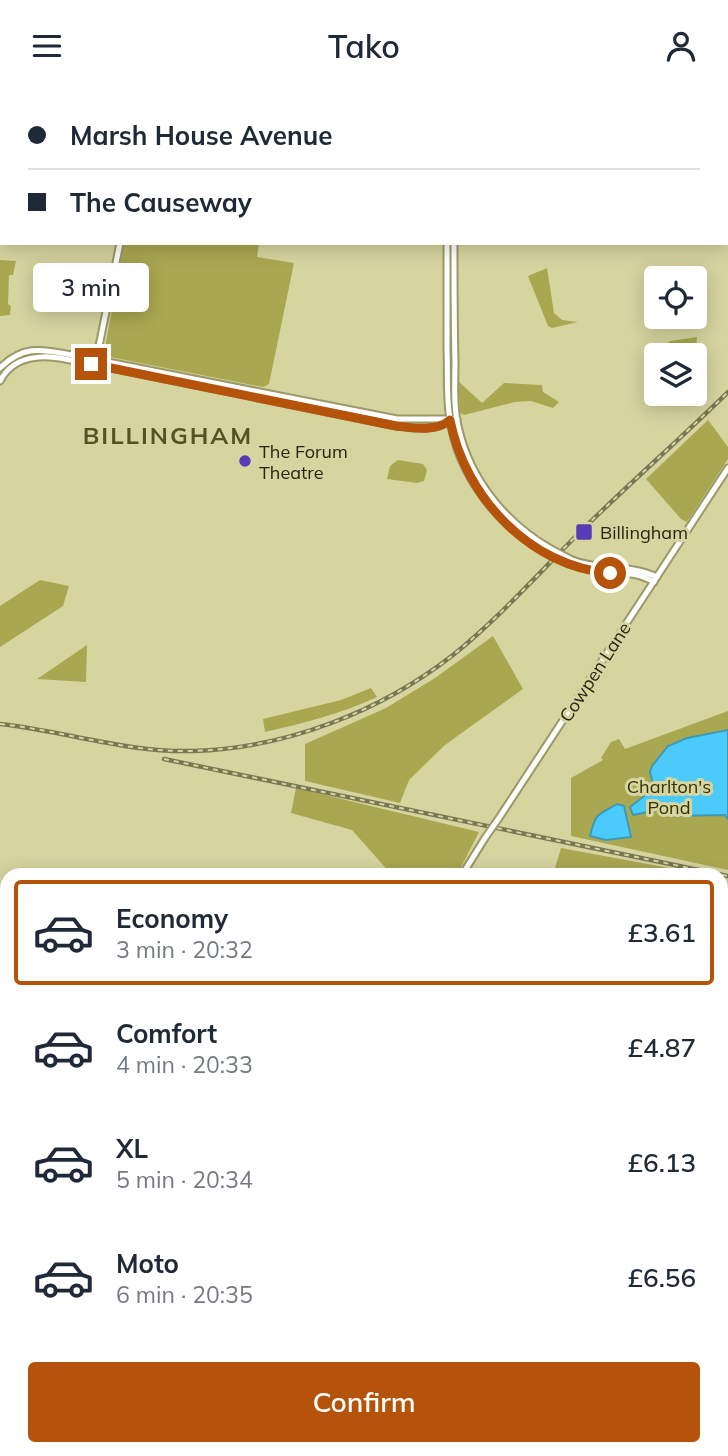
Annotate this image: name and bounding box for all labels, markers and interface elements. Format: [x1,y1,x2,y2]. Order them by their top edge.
text: Tako [328,26,400,66]
icon: menu [28,27,66,65]
icon: person [662,27,700,65]
text: Marsh House Avenue [70,119,332,152]
text: The Causeway [70,186,252,219]
callout: 3 min [33,263,149,311]
map controls [644,266,707,406]
button: locate [644,266,707,329]
text: 3 min [61,273,121,302]
button: layers [644,343,707,406]
route end [75,348,107,380]
district label: BILLINGHAM [83,420,253,450]
place label: The Forum Theatre [259,440,348,484]
marker: The Forum Theatre [237,453,253,469]
place label: Billingham [600,521,688,544]
marker: Billingham [574,522,594,542]
route start [594,557,626,589]
street label: Cowpen Lane [554,618,636,726]
park label: Charlton's Pond [627,775,711,819]
icon: car [32,901,95,964]
text: Economy [116,902,228,935]
text: £3.61 [627,916,696,949]
text: 3 min · 20:32 [116,935,253,964]
icon: car [32,1016,95,1079]
text: Comfort [116,1017,217,1050]
text: £4.87 [627,1031,696,1064]
text: 4 min · 20:33 [116,1050,253,1079]
icon: car [32,1131,95,1194]
text: XL [116,1132,148,1165]
text: £6.13 [627,1146,696,1179]
text: 5 min · 20:34 [116,1165,253,1194]
icon: car [32,1246,95,1309]
text: Moto [116,1247,179,1280]
text: £6.56 [627,1261,696,1294]
text: 6 min · 20:35 [116,1280,253,1309]
button: Confirm [28,1362,700,1442]

